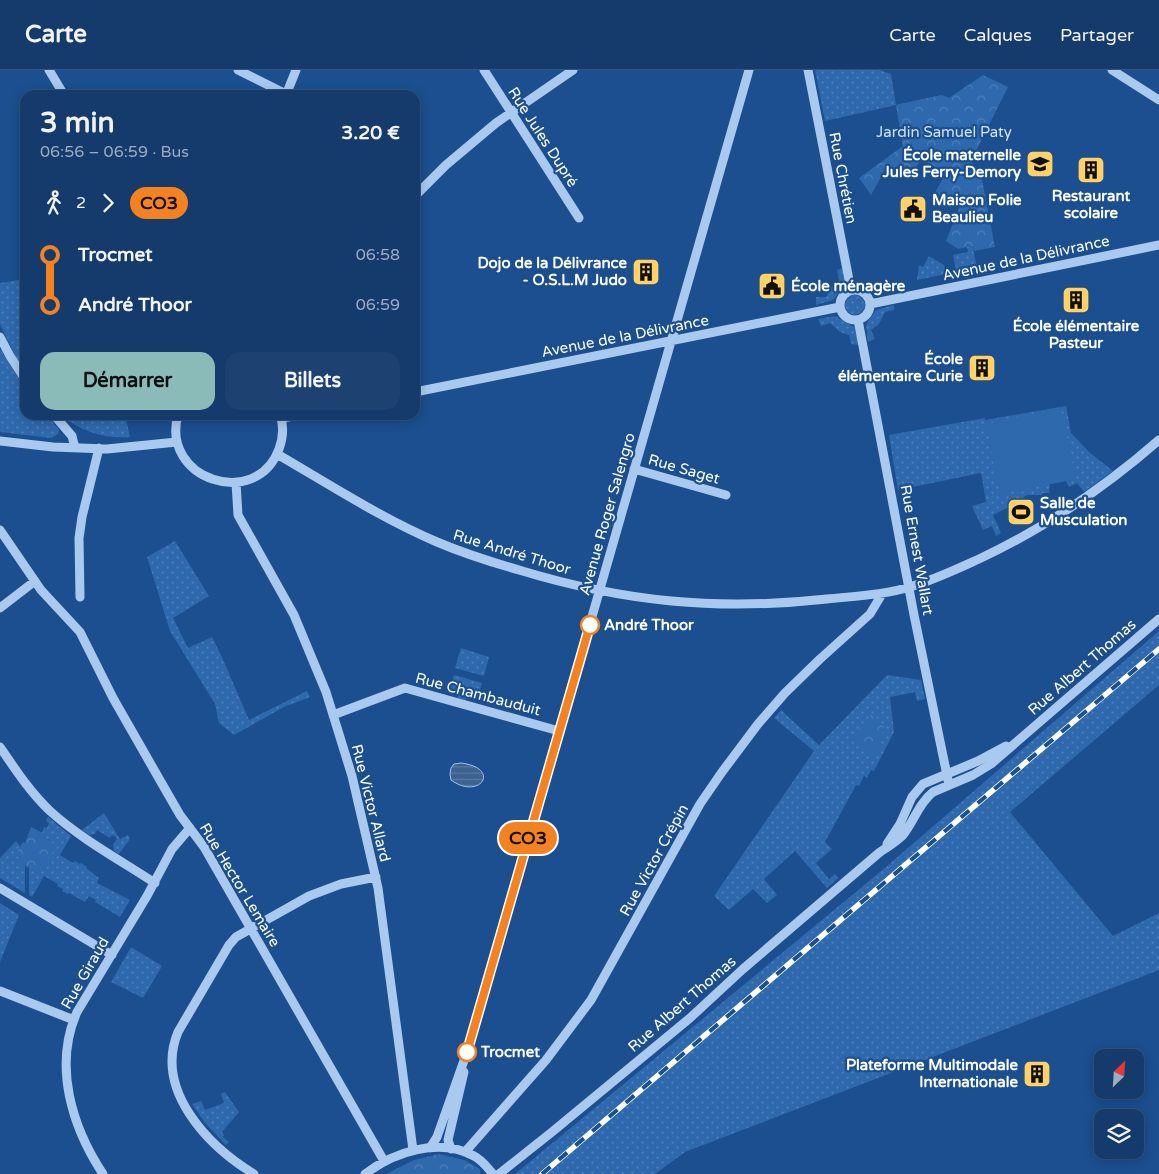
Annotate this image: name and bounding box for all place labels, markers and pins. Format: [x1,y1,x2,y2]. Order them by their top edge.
place label: École maternelle Jules Ferry-Demory [882,145,1022,182]
school or university icon: École maternelle Jules Ferry-Demory [1025,149,1055,179]
building icon: Restaurant scolaire [1076,155,1106,185]
place label: Restaurant scolaire [1052,187,1130,222]
place label: Maison Folie Beaulieu [932,191,1022,226]
public building icon: Maison Folie Beaulieu [898,194,928,224]
place label: Dojo de la Délivrance - O.S.L.M Judo [478,254,628,289]
building icon: Dojo de la Délivrance - O.S.L.M Judo [631,257,661,287]
public building icon: École ménagère [757,271,787,301]
place label: École ménagère [791,276,906,296]
building icon: École élémentaire Pasteur [1061,285,1091,315]
place label: École élémentaire Pasteur [1013,316,1140,352]
place label: École élémentaire Curie [838,349,964,385]
building icon: École élémentaire Curie [967,353,997,383]
place label: Salle de Musculation [1040,494,1127,529]
sports icon: Salle de Musculation [1006,497,1036,527]
marker: André Thoor [580,615,600,635]
place label: André Thoor [604,616,694,634]
marker: Trocmet [457,1042,477,1062]
place label: Trocmet [480,1043,540,1061]
place label: Plateforme Multimodale Internationale [846,1056,1019,1091]
building icon: Plateforme Multimodale Internationale [1022,1059,1052,1089]

